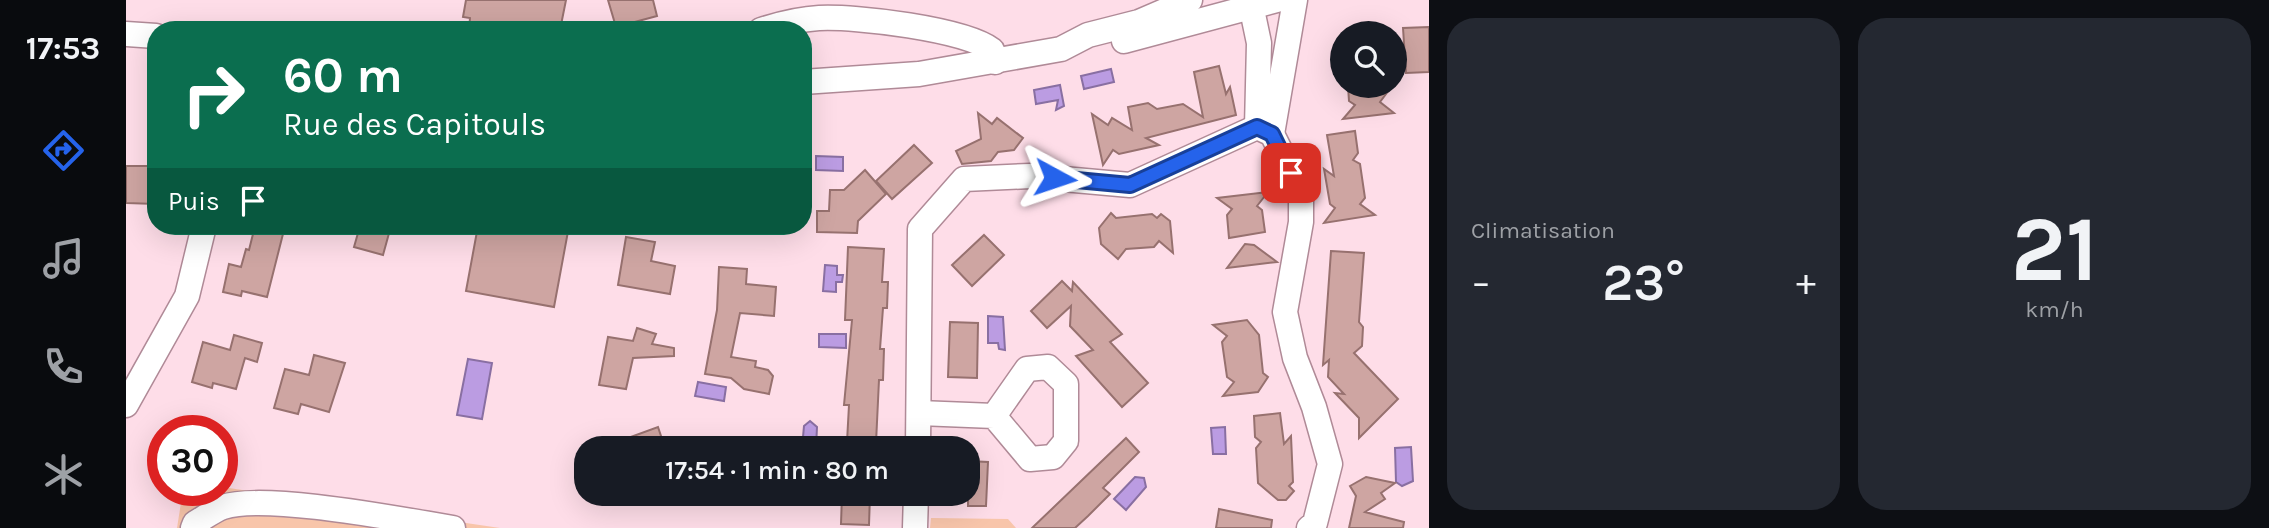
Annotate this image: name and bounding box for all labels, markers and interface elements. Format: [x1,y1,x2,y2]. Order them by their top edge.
map controls [1330,21,1407,98]
button: search [1330,21,1407,98]
text: 17:53 [26,30,100,67]
text: 60 m [283,47,403,104]
icon: right [168,49,259,140]
text: Rue des Capitouls [283,106,546,143]
icon: directions [39,126,88,175]
position arrow [1018,141,1092,215]
pin [1261,143,1321,203]
icon: arrive [1272,154,1310,192]
icon: arrive [234,182,272,220]
text: Puis [168,186,220,217]
text: 21 [2011,197,2098,303]
text: Climatisation [1471,217,1615,244]
icon: music [39,234,88,283]
text: 23° [1602,252,1685,313]
text: − [1471,260,1491,305]
text: + [1796,260,1816,305]
text: km/h [2025,296,2084,323]
icon: phone [39,342,88,391]
speed limit sign: 30 [147,415,238,506]
icon: climate [39,450,88,499]
text: 17:54 · 1 min · 80 m [665,455,889,486]

